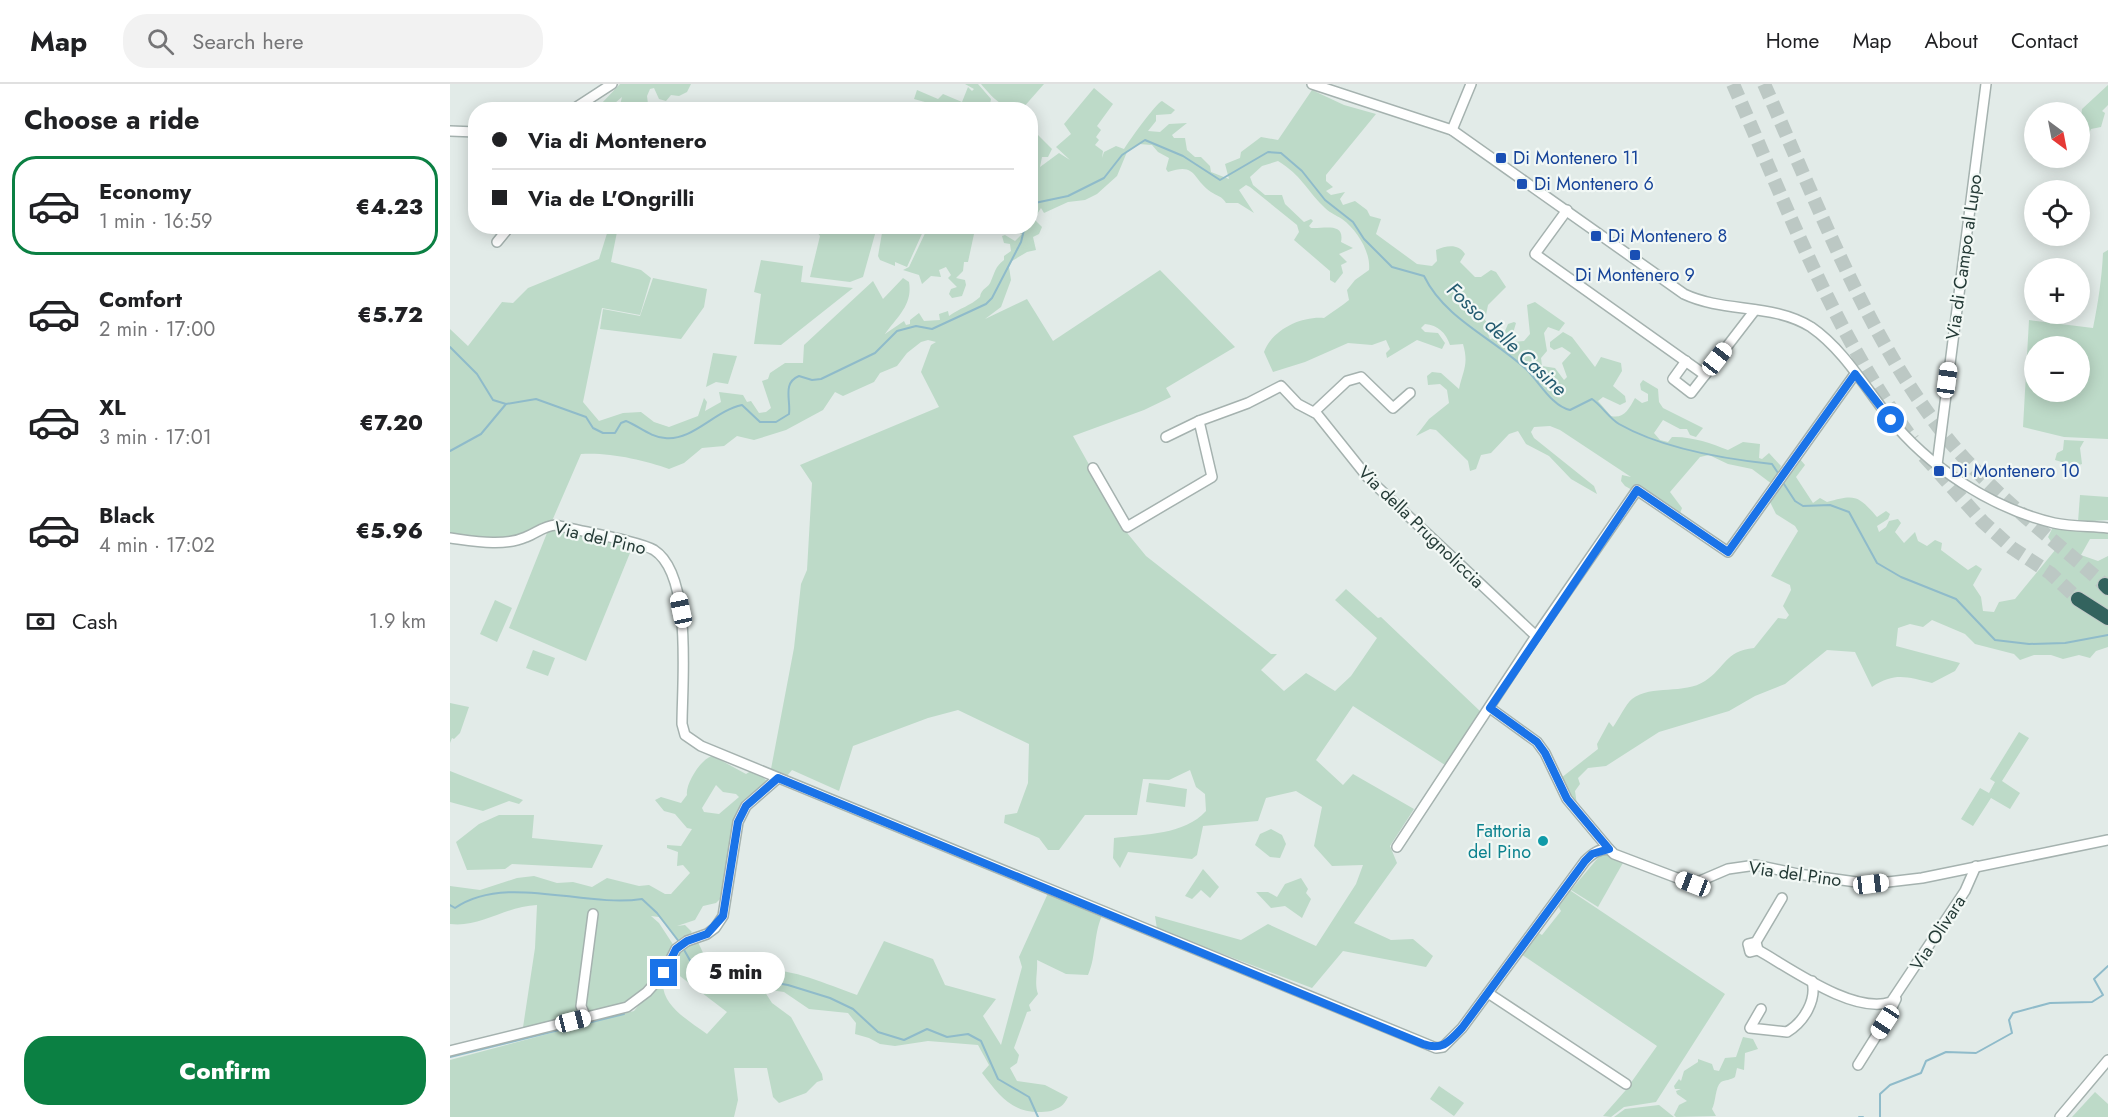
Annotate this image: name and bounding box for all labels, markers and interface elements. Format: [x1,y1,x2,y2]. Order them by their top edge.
search box [123,14,543,68]
text: Map [30,21,87,62]
icon: search [144,25,177,58]
text: Search here [192,25,304,57]
text: Home [1766,26,1819,56]
text: Map [1852,26,1892,56]
text: About [1925,26,1978,56]
text: Contact [2011,26,2078,56]
text: Choose a ride [24,100,199,139]
north arrow [2024,102,2090,168]
map controls [2024,102,2090,402]
text: Via di Montenero [528,124,707,156]
place label: Di Montenero 11 [1513,145,1639,171]
marker: Di Montenero 11 [1494,151,1508,165]
place label: Di Montenero 6 [1534,171,1654,197]
street label: Via di Campo al Lupo [1940,172,1989,341]
text: Economy [99,175,191,207]
marker: Di Montenero 6 [1515,177,1529,191]
icon: car [27,179,81,233]
button: locate [2024,180,2090,246]
text: Via de L'Ongrilli [528,182,694,214]
text: €4.23 [356,190,423,222]
text: 1 min · 16:59 [99,207,213,236]
place label: Di Montenero 8 [1608,223,1727,249]
marker: Di Montenero 8 [1589,229,1603,243]
marker: Di Montenero 9 [1628,248,1642,262]
button: + [2024,258,2090,324]
place label: Di Montenero 9 [1575,262,1695,288]
water label: Fosso delle Casine [1440,276,1573,403]
text: Comfort [99,283,182,315]
icon: car [27,287,81,341]
text: €5.72 [357,298,423,330]
text: 2 min · 17:00 [99,315,215,344]
button: − [2024,336,2090,402]
car [1699,339,1735,379]
car [1936,361,1958,399]
text: XL [99,391,126,423]
icon: car [27,395,81,449]
text: €7.20 [359,406,423,438]
route start [1877,406,1904,433]
text: 3 min · 17:01 [99,423,212,452]
place label: Di Montenero 10 [1951,458,2080,484]
street label: Via della Prugnoliccia [1352,460,1490,594]
marker: Di Montenero 10 [1932,464,1946,478]
text: Black [99,499,155,531]
icon: car [27,503,81,557]
text: €5.96 [355,514,423,546]
street label: Via del Pino [552,515,649,561]
text: 4 min · 17:02 [99,531,215,560]
car [668,591,694,629]
icon: cash [24,605,57,638]
text: Cash [72,605,118,637]
text: 1.9 km [369,607,426,636]
place label: Fattoria del Pino [1468,818,1531,865]
marker: Fattoria del Pino [1536,834,1550,848]
street label: Via del Pino [1747,855,1843,893]
car [1673,869,1713,899]
car [1852,873,1890,895]
street label: Via Olivara [1904,890,1972,976]
callout: 5 min [685,952,784,994]
text: 5 min [709,958,762,987]
route end [650,959,677,986]
car [1868,1002,1902,1042]
car [553,1008,593,1034]
button: Confirm [24,1036,426,1105]

